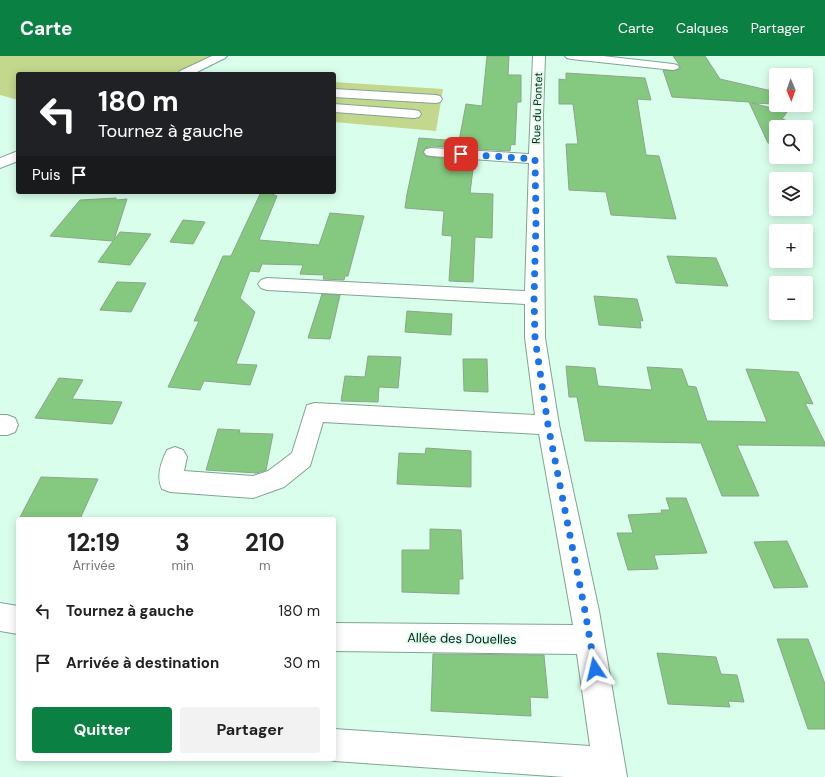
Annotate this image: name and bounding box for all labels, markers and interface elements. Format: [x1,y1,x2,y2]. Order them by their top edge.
text: Carte [20,16,72,41]
text: Carte [618,19,654,37]
text: Calques [676,19,729,37]
text: Partager [751,19,805,37]
north arrow [769,68,813,112]
map controls [769,68,813,320]
street label: Rue du Pontet [529,72,545,144]
text: 180 m [98,83,179,120]
icon: left [32,88,84,140]
text: Tournez à gauche [98,119,243,143]
button: search [769,120,813,164]
pin [444,137,478,171]
icon: arrive [450,143,472,165]
icon: arrive [68,164,90,186]
text: Puis [32,165,60,185]
button: layers [769,172,813,216]
button: + [769,224,813,268]
button: − [769,276,813,320]
text: 12:19 [67,527,120,558]
text: 3 [175,527,190,558]
text: 210 [245,527,285,558]
text: Arrivée [72,557,115,574]
text: min [172,557,194,574]
text: m [259,557,271,574]
icon: left [32,600,54,622]
text: Tournez à gauche [66,601,194,621]
text: 180 m [279,601,320,621]
street label: Allée des Douelles [407,629,517,648]
position arrow [574,648,616,690]
icon: arrive [32,652,54,674]
text: Arrivée à destination [66,653,219,673]
text: 30 m [284,653,320,673]
button: Quitter [32,707,172,753]
button: Partager [180,707,320,753]

